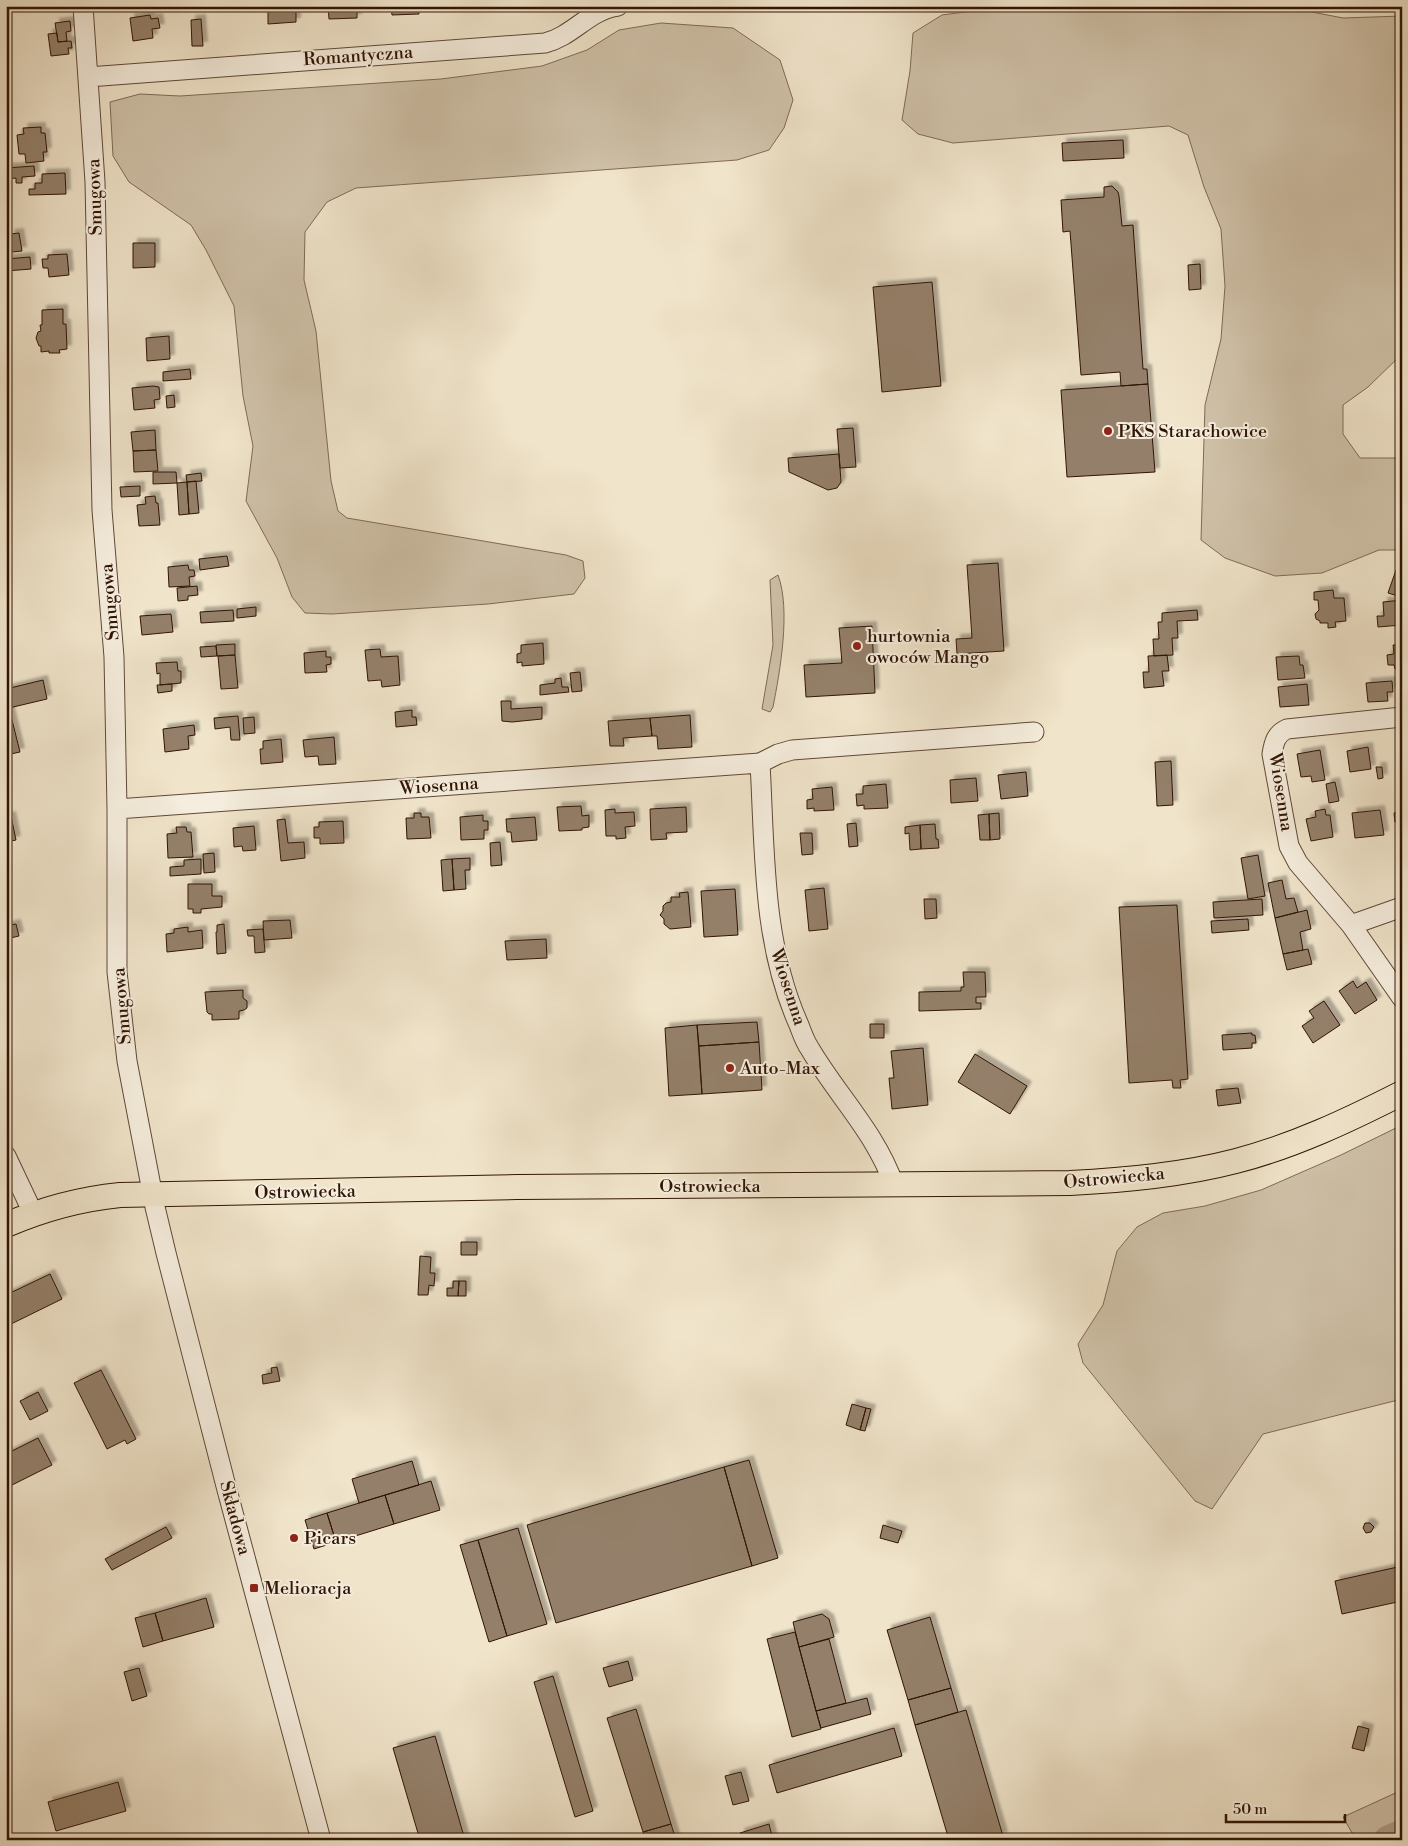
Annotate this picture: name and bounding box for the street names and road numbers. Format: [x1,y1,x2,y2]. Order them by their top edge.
street label: Romantyczna [302,41,415,71]
street label: Smugowa [82,157,108,236]
street label: Smugowa [95,562,125,641]
street label: Wiosenna [1263,750,1299,834]
street label: Wiosenna [398,772,480,800]
street label: Wiosenna [765,945,811,1029]
street label: Smugowa [107,966,137,1045]
street label: Ostrowiecka [1062,1162,1166,1194]
street label: Ostrowiecka [659,1175,762,1198]
street label: Ostrowiecka [254,1180,357,1204]
street label: Składowa [214,1478,256,1558]

